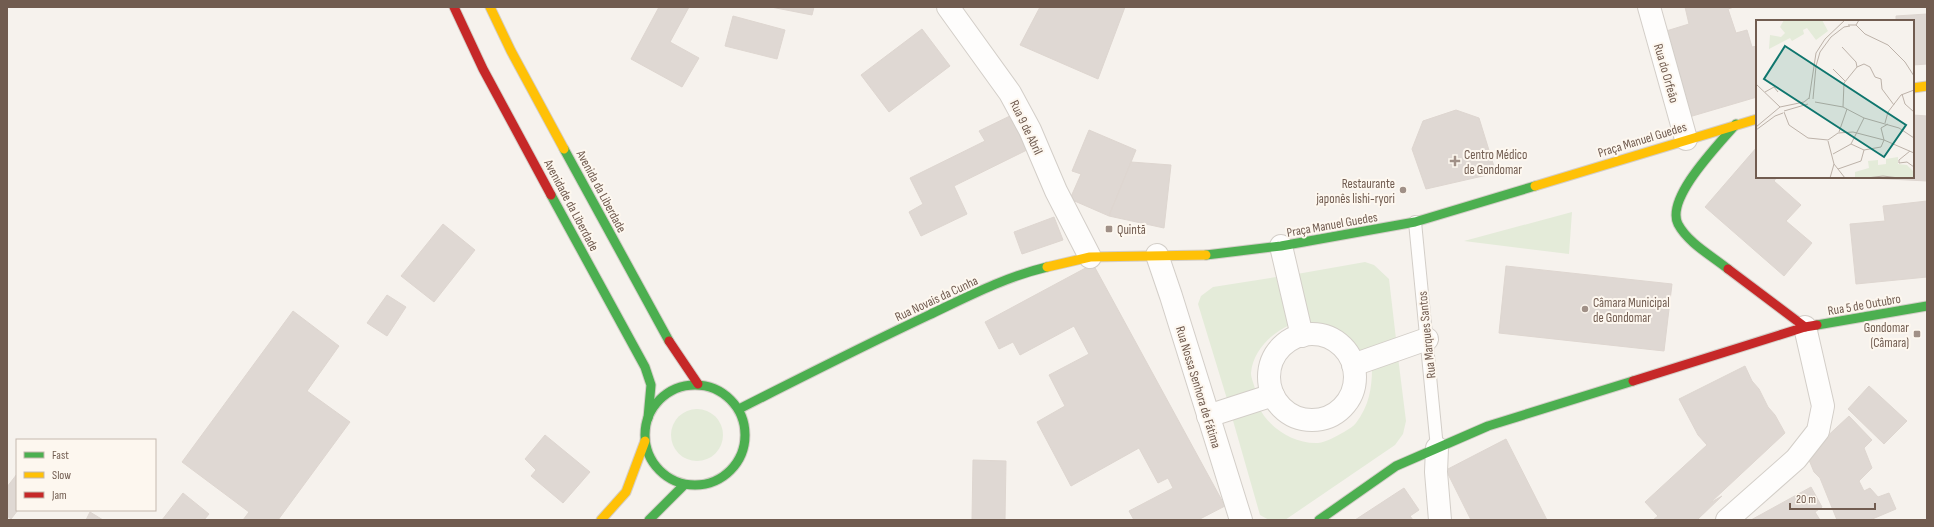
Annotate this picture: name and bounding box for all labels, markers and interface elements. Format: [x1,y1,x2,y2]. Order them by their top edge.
inset map [1756,20,1914,178]
street label: Rua do Orfeão [1650,42,1682,105]
street label: Rua 9 de Abril [1006,98,1046,157]
street label: Praça Manuel Guedes [1596,119,1689,161]
street label: Avenida da Liberdade [572,147,630,235]
place label: Centro Médico de Gondomar [1464,147,1527,178]
marker: Centro Médico de Gondomar [1449,155,1461,167]
street label: Avenidade da Liberdade [540,156,602,254]
place label: Restaurante japonês lishi-ryori [1316,176,1395,207]
marker: Restaurante japonês lishi-ryori [1398,185,1408,195]
street label: Praça Manuel Guedes [1285,209,1379,241]
place label: Quintã [1117,222,1146,238]
marker: Quintã [1104,224,1114,234]
street label: Rua Novais da Cunha [892,273,980,325]
street label: Rua Marques Santos [1414,290,1440,379]
street label: Rua 5 de Outubro [1826,291,1902,319]
place label: Câmara Municipal de Gondomar [1593,295,1670,326]
marker: Câmara Municipal de Gondomar [1580,304,1590,314]
place label: Gondomar (Câmara) [1864,320,1909,351]
street label: Rua Nossa Senhora de Fátima [1172,324,1224,450]
marker: Gondomar (Câmara) [1912,329,1922,339]
legend [16,439,156,511]
text: Fast [52,448,69,463]
text: Slow [52,468,71,483]
scale bar [1790,485,1875,511]
text: Jam [51,488,67,503]
text: 20 m [1796,492,1816,507]

